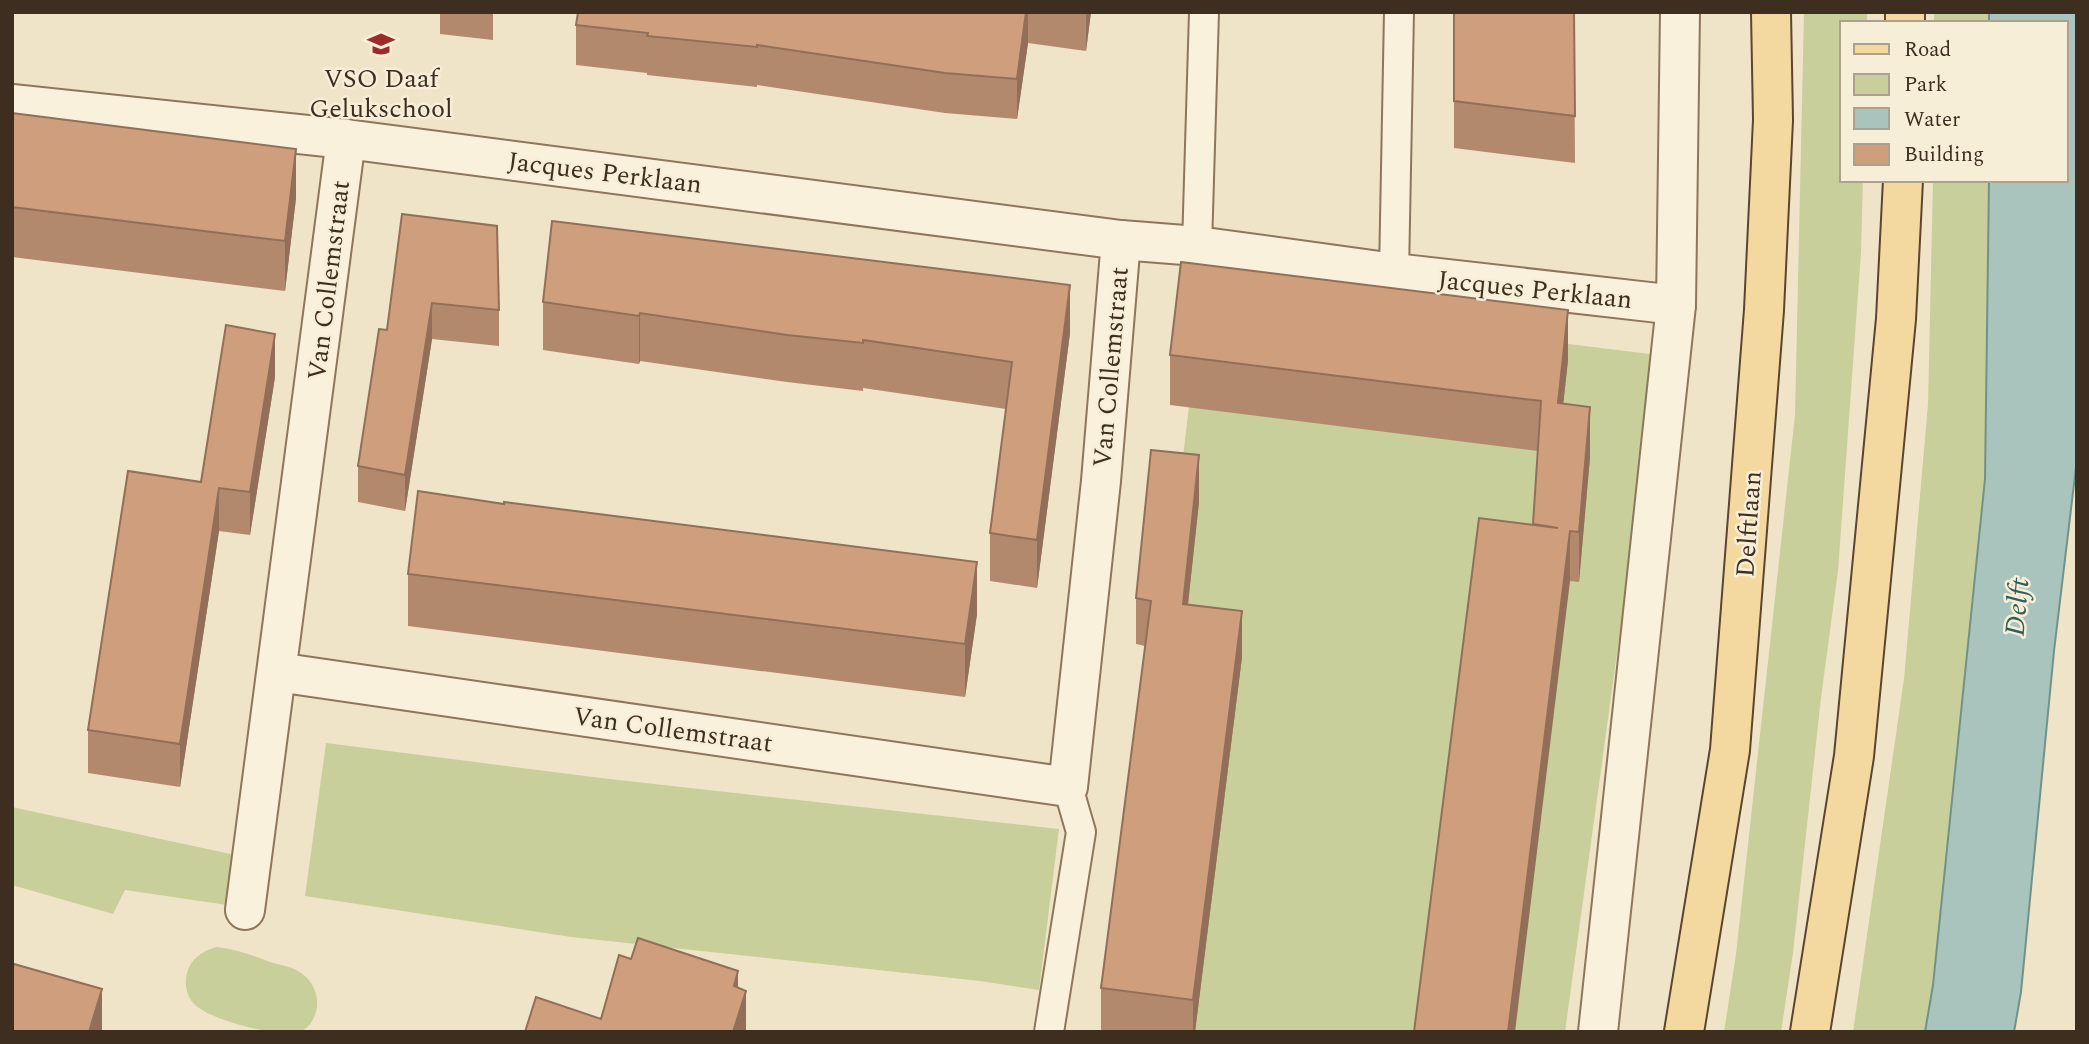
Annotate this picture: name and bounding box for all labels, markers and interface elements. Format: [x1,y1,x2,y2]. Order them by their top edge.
legend [1840,21,2068,182]
school or university icon: VSO Daaf Gelukschool [366,29,396,59]
text: Road [1904,34,1951,66]
place label: VSO Daaf Gelukschool [309,59,453,129]
text: Park [1904,69,1948,101]
text: Water [1904,104,1960,136]
text: Building [1904,139,1984,171]
street label: Jacques Perklaan [505,141,704,205]
street label: Van Collemstraat [297,178,361,382]
street label: Jacques Perklaan [1436,260,1634,320]
street label: Van Collemstraat [1082,265,1140,469]
street label: Delftlaan [1725,469,1773,579]
water label: Delft [1994,575,2042,638]
street label: Van Collemstraat [571,696,775,764]

